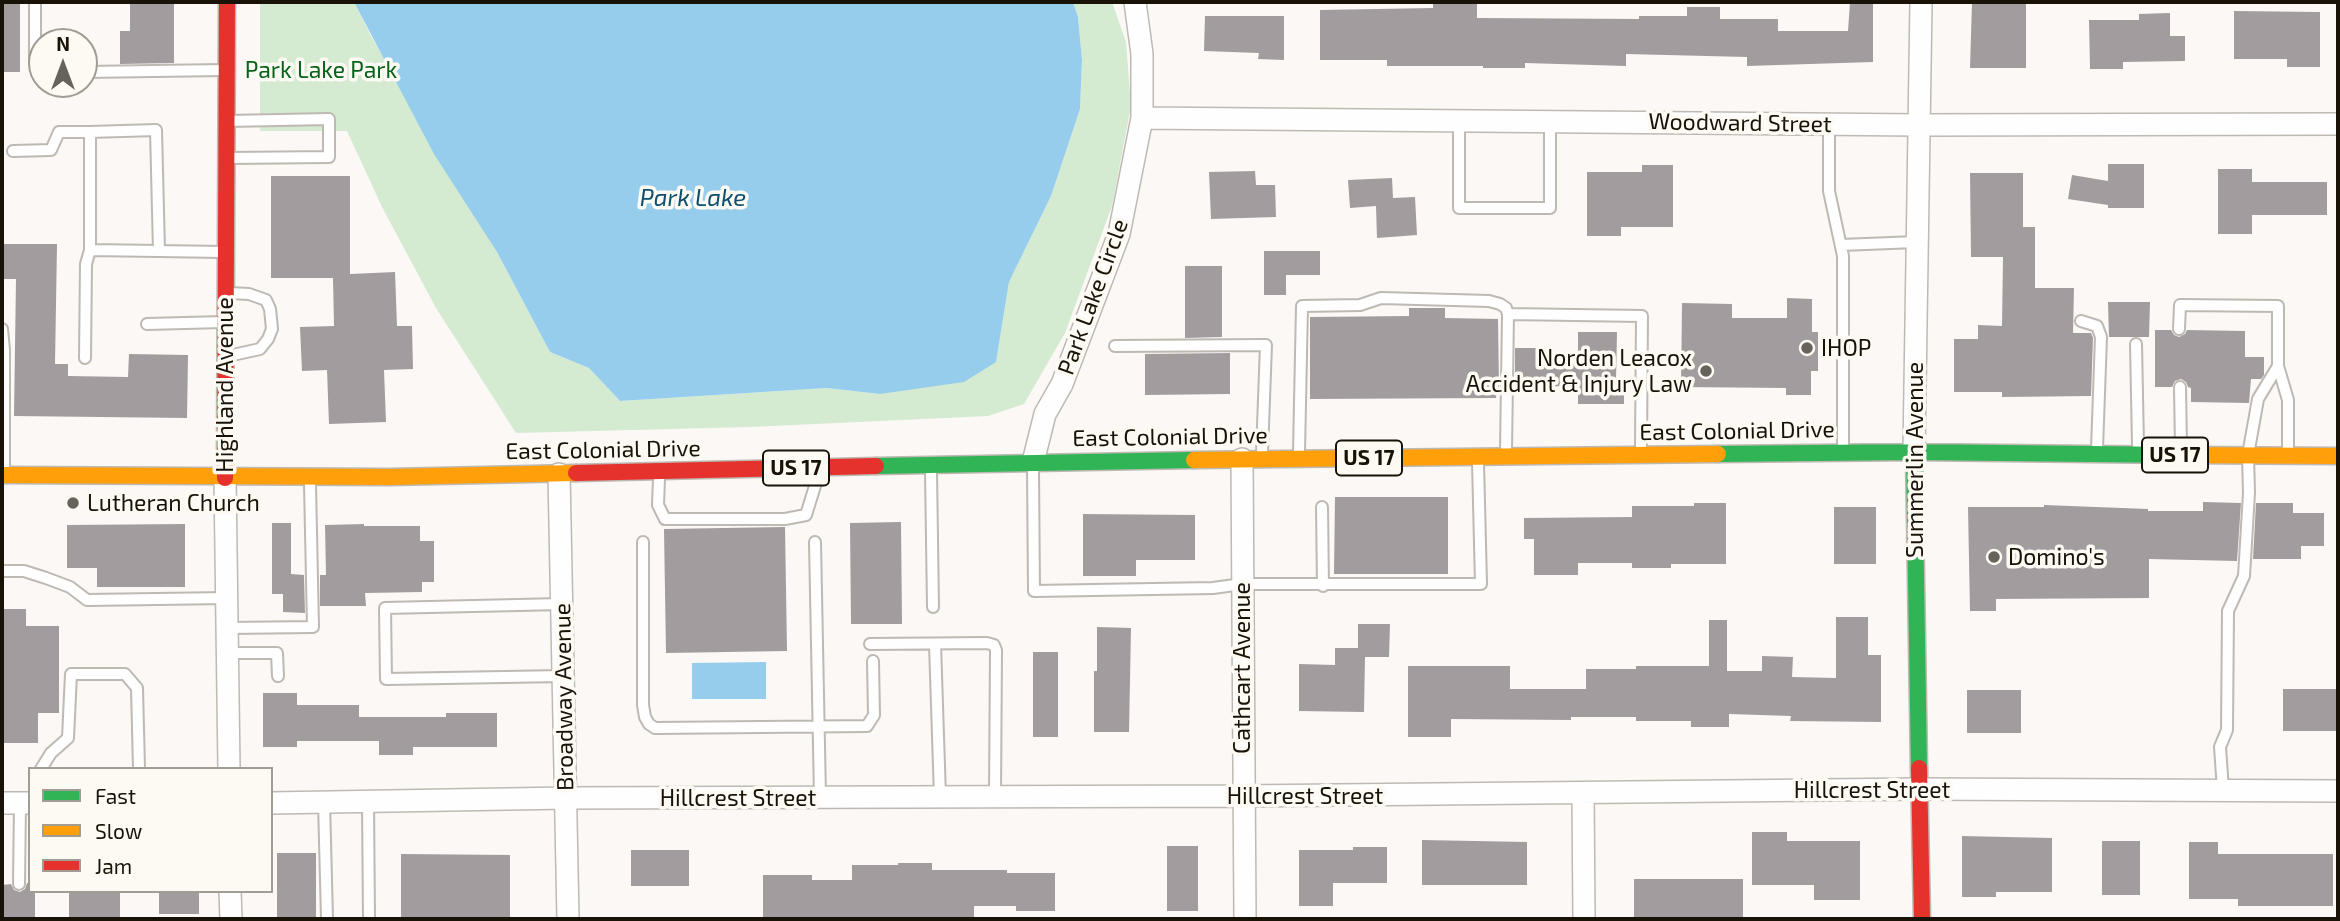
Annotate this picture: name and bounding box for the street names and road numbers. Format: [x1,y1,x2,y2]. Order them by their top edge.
street label: Woodward Street [1648,108,1832,138]
street label: Park Lake Circle [1052,215,1134,379]
street label: Highland Avenue [211,297,239,473]
street label: Summerlin Avenue [1901,362,1929,558]
street label: East Colonial Drive [1639,415,1835,447]
street label: East Colonial Drive [1072,421,1268,453]
street label: East Colonial Drive [505,434,701,466]
road number: US 17 [2142,438,2208,472]
road number: US 17 [1336,440,1402,476]
road number: US 17 [763,450,829,486]
street label: Cathcart Avenue [1228,582,1256,754]
street label: Broadway Avenue [549,603,579,791]
street label: Hillcrest Street [1794,776,1950,804]
street label: Hillcrest Street [1227,782,1383,810]
street label: Hillcrest Street [660,784,816,812]

